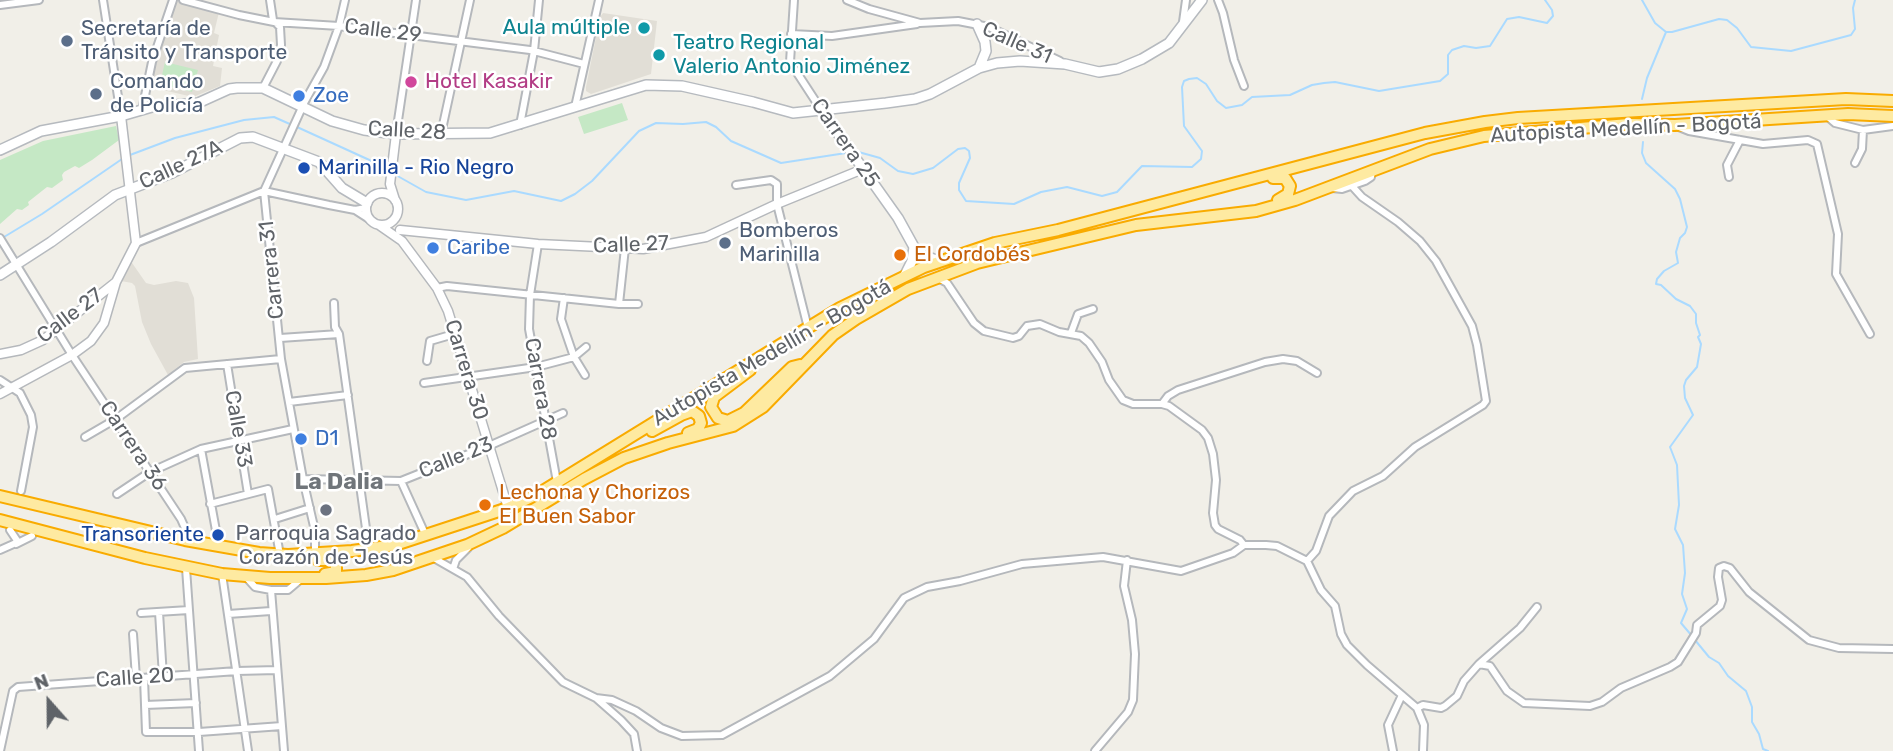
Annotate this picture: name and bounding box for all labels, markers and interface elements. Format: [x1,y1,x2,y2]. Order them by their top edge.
street label: Calle 29 [343,14,423,48]
place label: Aula múltiple [503,15,630,41]
place label: Secretaría de Tránsito y Transporte [81,16,287,66]
street label: Calle 31 [978,16,1056,70]
marker: Aula múltiple [636,20,652,36]
place label: Teatro Regional Valerio Antonio Jiménez [673,30,910,80]
marker: Secretaría de Tránsito y Transporte [59,33,75,49]
marker: Teatro Regional Valerio Antonio Jiménez [651,47,667,63]
place label: Comando de Policía [110,69,204,119]
place label: Hotel Kasakir [425,69,552,95]
marker: Hotel Kasakir [403,74,419,90]
place label: Zoe [313,83,349,109]
marker: Comando de Policía [88,86,104,102]
marker: Zoe [291,88,307,104]
street label: Carrera 25 [805,94,885,192]
street label: Autopista Medellín - Bogotá [1490,109,1762,149]
street label: Calle 28 [367,116,447,146]
street label: Calle 27A [135,135,227,195]
place label: Marinilla - Rio Negro [318,155,514,181]
marker: Marinilla - Rio Negro [296,160,312,176]
place label: Bomberos Marinilla [739,218,839,268]
street label: Carrera 31 [254,220,290,320]
street label: Calle 27 [593,231,669,259]
place label: Caribe [447,235,510,261]
marker: Bomberos Marinilla [717,235,733,251]
marker: Caribe [425,240,441,256]
place label: El Cordobés [914,242,1030,268]
marker: El Cordobés [892,247,908,263]
street label: Autopista Medellín - Bogotá [648,274,896,432]
street label: Calle 27 [32,283,108,349]
street label: Carrera 30 [439,317,493,423]
street label: Carrera 28 [519,336,561,442]
street label: Calle 33 [219,388,257,470]
street label: Carrera 36 [94,396,172,496]
place label: D1 [315,426,338,452]
marker: D1 [293,431,309,447]
street label: Calle 23 [415,432,497,484]
district label: La Dalia [295,468,383,496]
place label: Lechona y Chorizos El Buen Sabor [499,480,690,530]
marker: Lechona y Chorizos El Buen Sabor [477,497,493,513]
marker: Parroquia Sagrado Corazón de Jesús [318,502,334,518]
place label: Parroquia Sagrado Corazón de Jesús [236,521,416,571]
place label: Transoriente [81,522,204,548]
marker: Transoriente [210,527,226,543]
street label: Calle 20 [95,663,175,693]
north arrow [14,667,84,737]
text: N [31,669,52,695]

